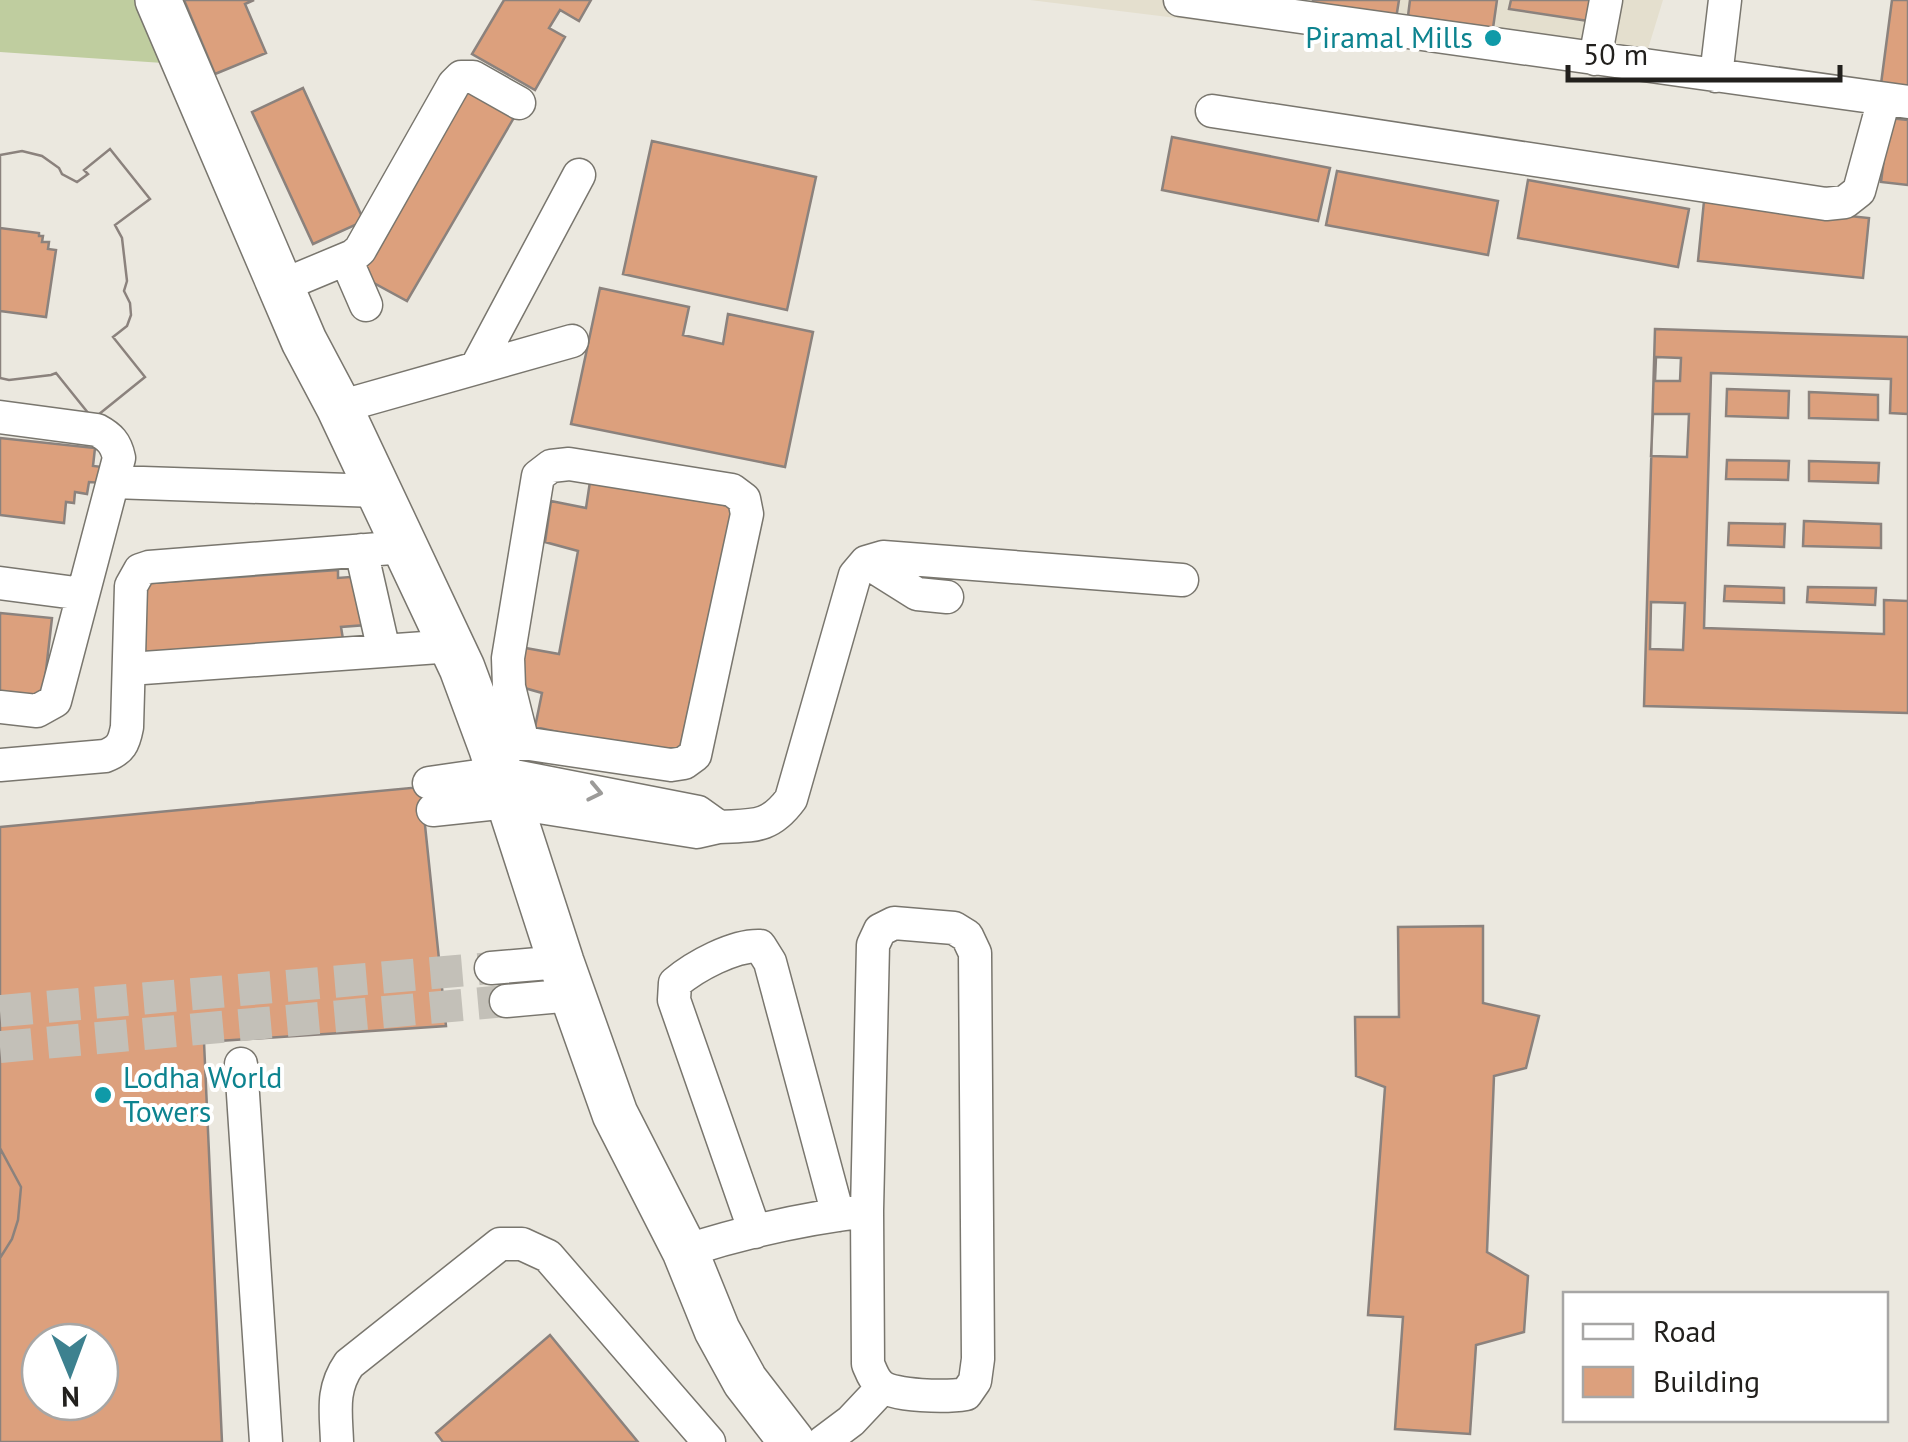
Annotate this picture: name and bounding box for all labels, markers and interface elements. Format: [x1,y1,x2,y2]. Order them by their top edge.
place label: Piramal Mills [1305,17,1473,56]
scale bar [1568,20,1840,82]
marker: Piramal Mills [1482,27,1504,49]
text: 50 m [1583,34,1648,73]
one-way arrow [586,780,603,801]
place label: Lodha World Towers [123,1057,282,1130]
marker: Lodha World Towers [92,1084,114,1106]
legend [1563,1292,1888,1422]
text: Road [1653,1311,1717,1350]
north arrow [20,1322,120,1422]
text: Building [1653,1361,1760,1400]
text: N [61,1379,80,1416]

